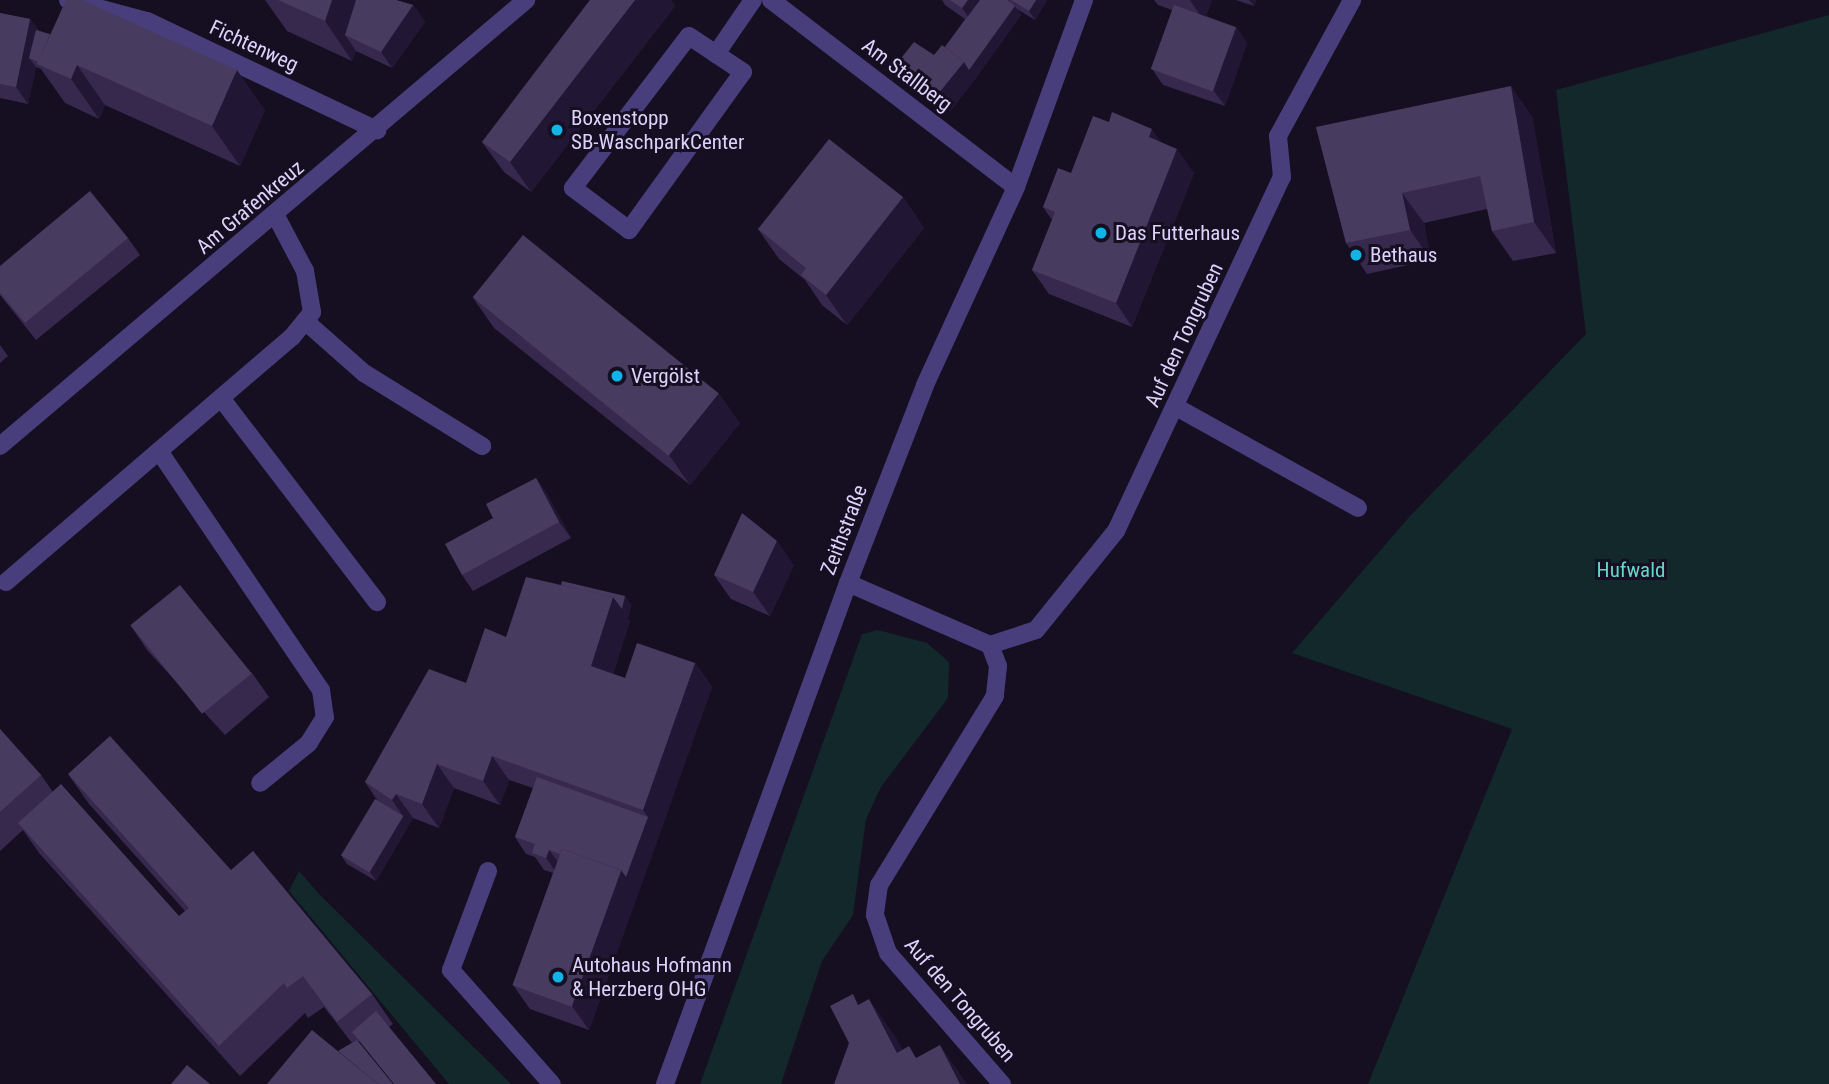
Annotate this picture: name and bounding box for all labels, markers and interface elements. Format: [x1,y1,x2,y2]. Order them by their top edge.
street label: Fichtenweg [206,15,302,77]
street label: Am Stallberg [857,33,957,117]
place label: Boxenstopp SB-WaschparkCenter [571,105,744,155]
marker: Boxenstopp SB-WaschparkCenter [549,122,565,138]
street label: Am Grafenkreuz [191,155,309,259]
place label: Das Futterhaus [1115,220,1240,246]
marker: Das Futterhaus [1093,225,1109,241]
place label: Bethaus [1370,242,1437,268]
marker: Bethaus [1348,247,1364,263]
street label: Auf den Tongruben [1139,259,1229,411]
place label: Vergölst [631,363,700,389]
marker: Vergölst [609,368,625,384]
street label: Zeithstraße [815,481,873,579]
park label: Hufwald [1597,557,1665,583]
street label: Auf den Tongruben [899,933,1021,1067]
place label: Autohaus Hofmann & Herzberg OHG [572,952,732,1002]
marker: Autohaus Hofmann & Herzberg OHG [550,969,566,985]

